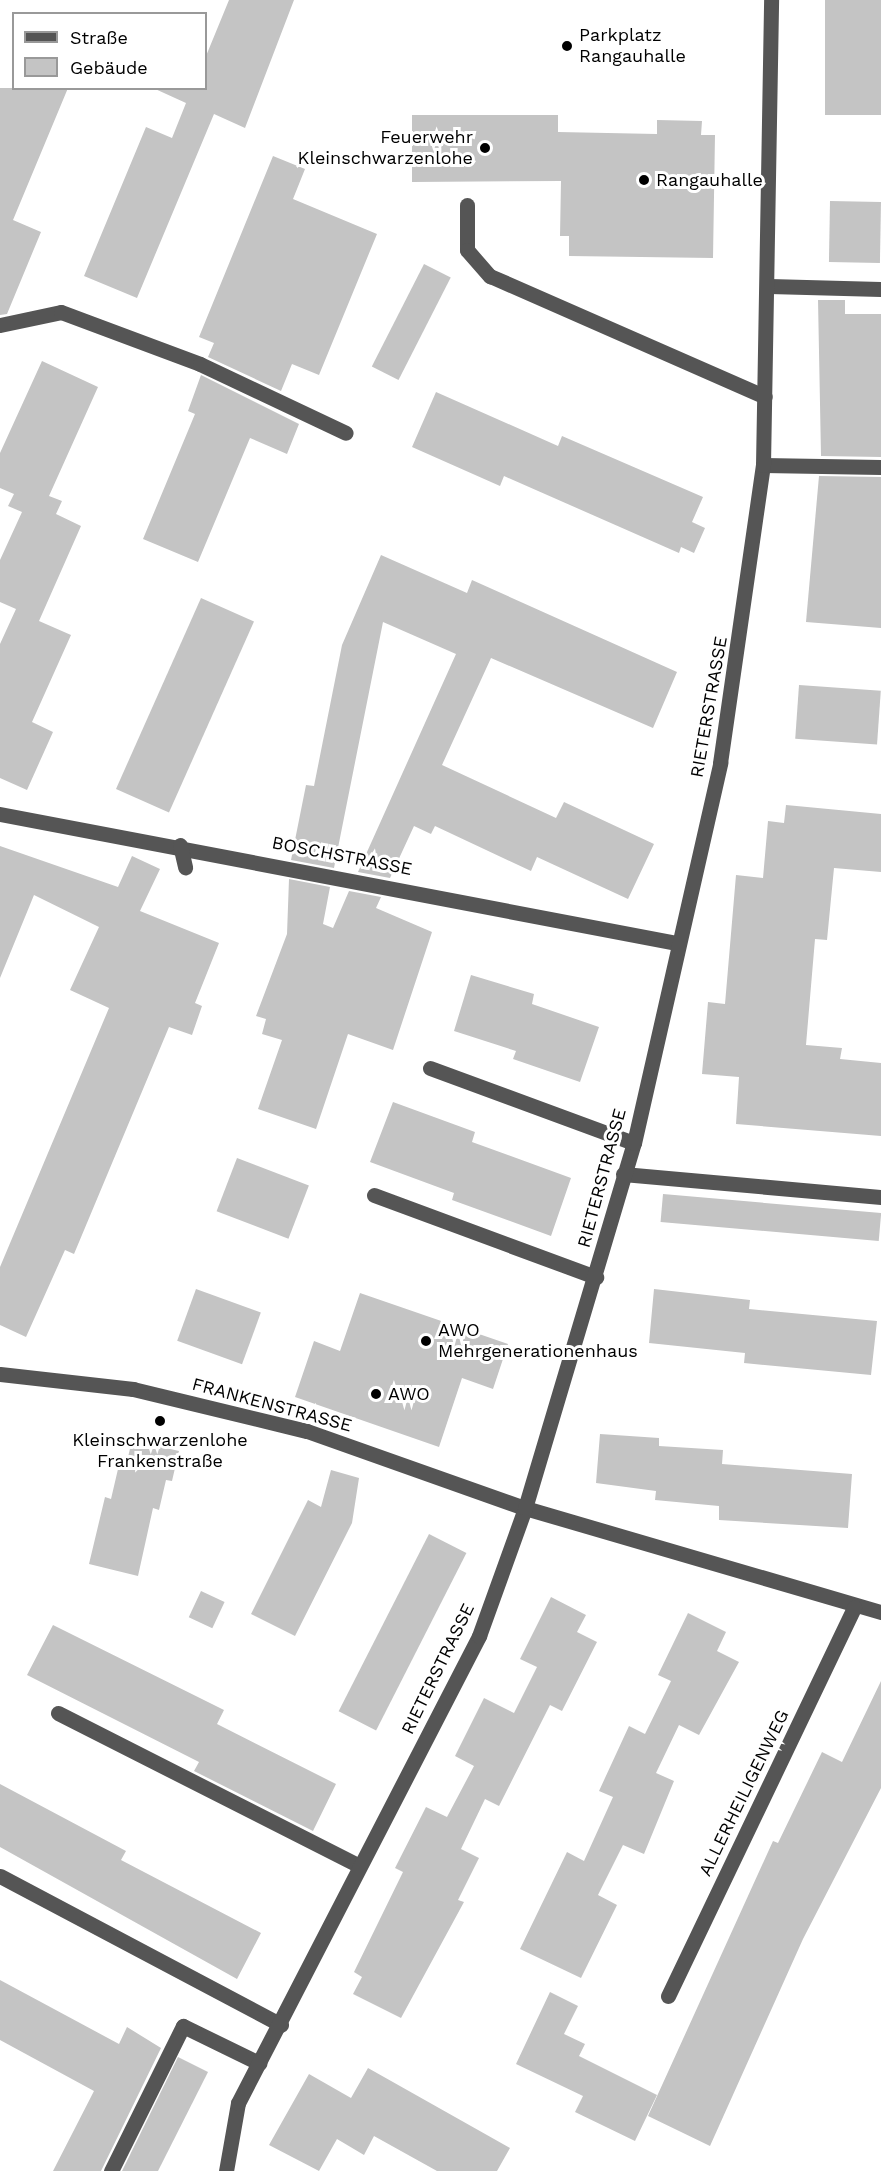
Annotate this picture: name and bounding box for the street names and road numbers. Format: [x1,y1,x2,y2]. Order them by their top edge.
street label: RIETERSTRASSE [686,635,732,779]
street label: BOSCHSTRASSE [270,832,414,880]
street label: RIETERSTRASSE [573,1106,631,1250]
street label: FRANKENSTRASSE [190,1373,354,1437]
street label: RIETERSTRASSE [397,1600,479,1738]
street label: ALLERHEILIGENWEG [694,1706,794,1880]

